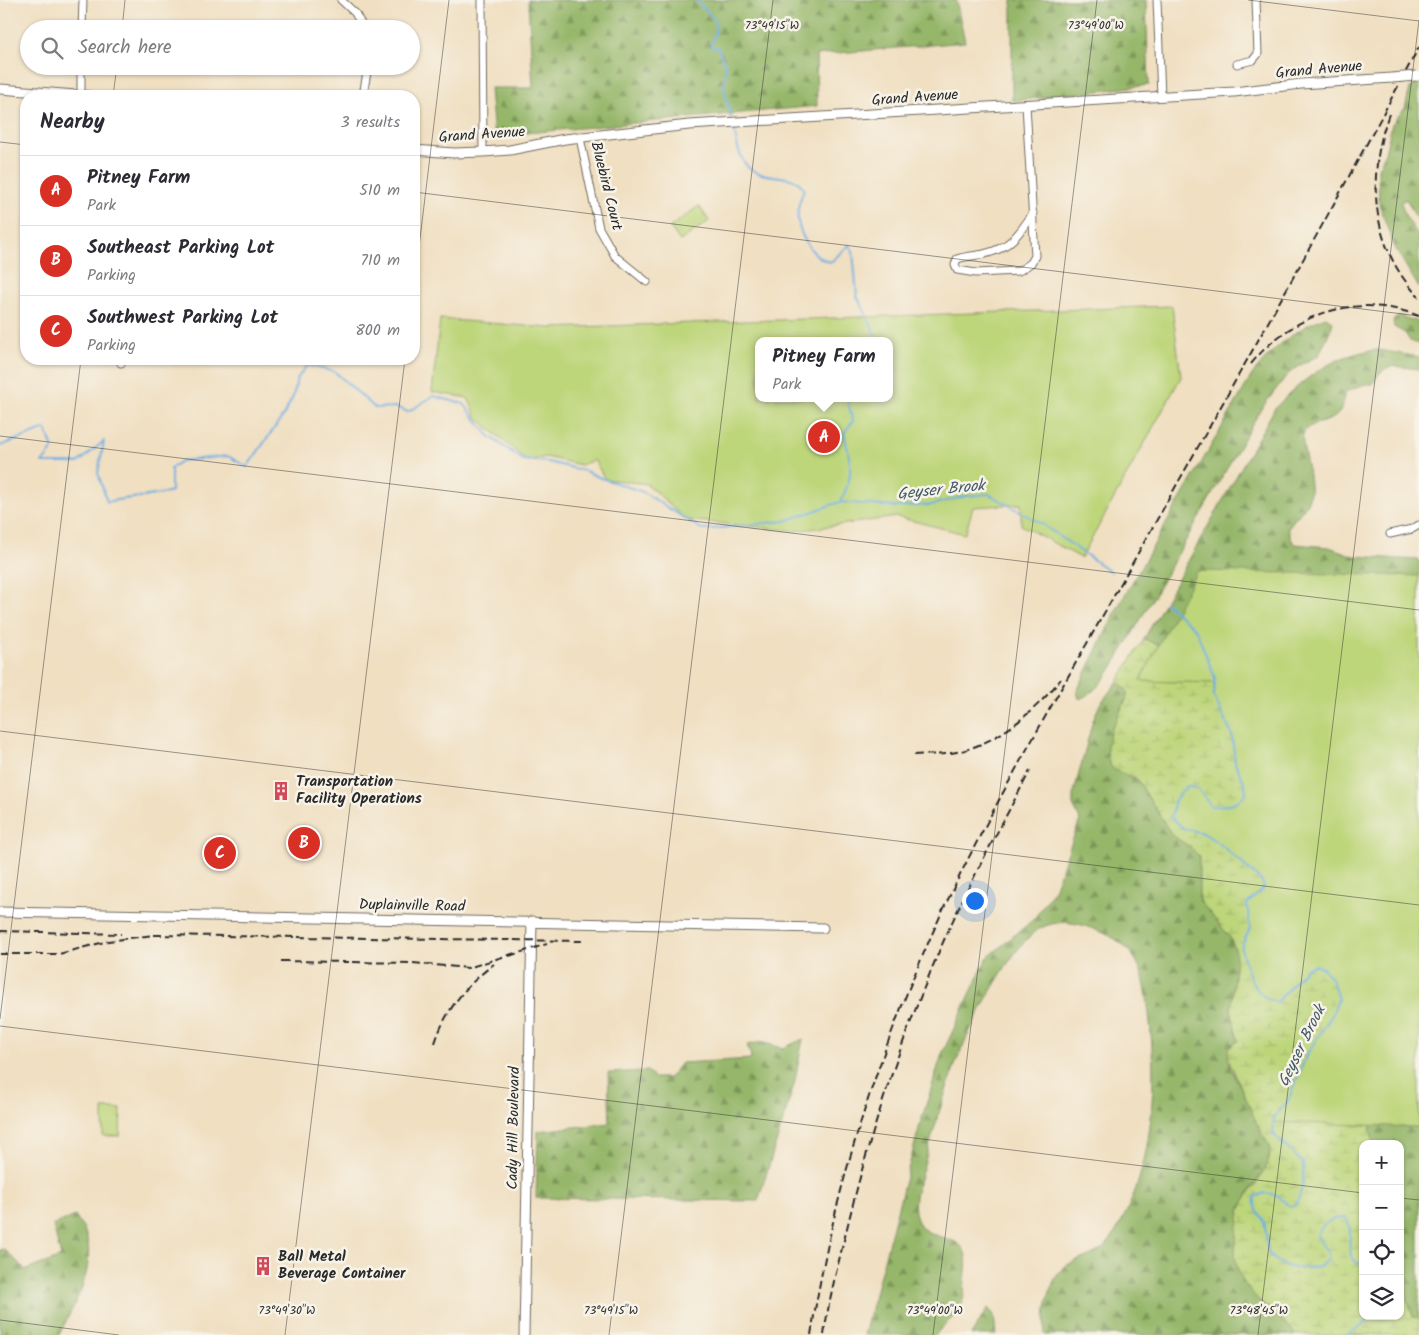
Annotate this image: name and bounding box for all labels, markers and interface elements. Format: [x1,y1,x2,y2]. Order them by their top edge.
text: 73°49'15"W [745,16,799,35]
text: 73°49'00"W [1068,16,1124,35]
search box [20,20,420,75]
text: Search here [78,33,172,63]
icon: search [38,34,66,62]
street label: Grand Avenue [1275,54,1364,86]
street label: Grand Avenue [871,83,959,113]
text: Nearby [40,106,105,139]
text: 3 results [341,110,400,135]
street label: Grand Avenue [438,120,526,150]
street label: Bluebird Court [583,139,629,233]
text: Pitney Farm [87,163,190,193]
text: A [51,178,61,203]
text: 510 m [359,178,400,203]
text: Park [87,193,116,218]
text: Southeast Parking Lot [87,233,274,263]
text: B [51,248,61,273]
text: 710 m [360,248,400,273]
text: Parking [87,263,136,288]
text: Southwest Parking Lot [87,303,278,333]
text: C [51,318,61,343]
text: 800 m [355,318,400,343]
text: Parking [87,333,136,358]
popup [755,337,893,402]
text: Pitney Farm [772,342,876,372]
text: Park [772,372,801,397]
pin: A [808,418,840,456]
water label: Geyser Brook [896,473,988,507]
place label: Transportation Facility Operations [296,770,422,811]
building icon: Transportation Facility Operations [270,780,292,802]
pin: B [288,824,320,862]
pin: C [204,834,236,872]
your location [962,888,988,914]
street label: Duplainville Road [359,893,466,919]
water label: Geyser Brook [1272,999,1334,1091]
street label: Cady Hill Boulevard [501,1066,527,1190]
map controls [1359,1140,1404,1320]
button: + [1359,1140,1404,1185]
button: − [1359,1185,1404,1230]
button: locate [1359,1230,1404,1275]
place label: Ball Metal Beverage Container [278,1245,406,1286]
building icon: Ball Metal Beverage Container [252,1255,274,1277]
button: layers [1359,1275,1404,1320]
text: 73°49'30"W [259,1301,315,1320]
text: 73°49'15"W [584,1301,638,1320]
text: 73°49'00"W [907,1301,963,1320]
text: 73°48'45"W [1230,1301,1288,1320]

